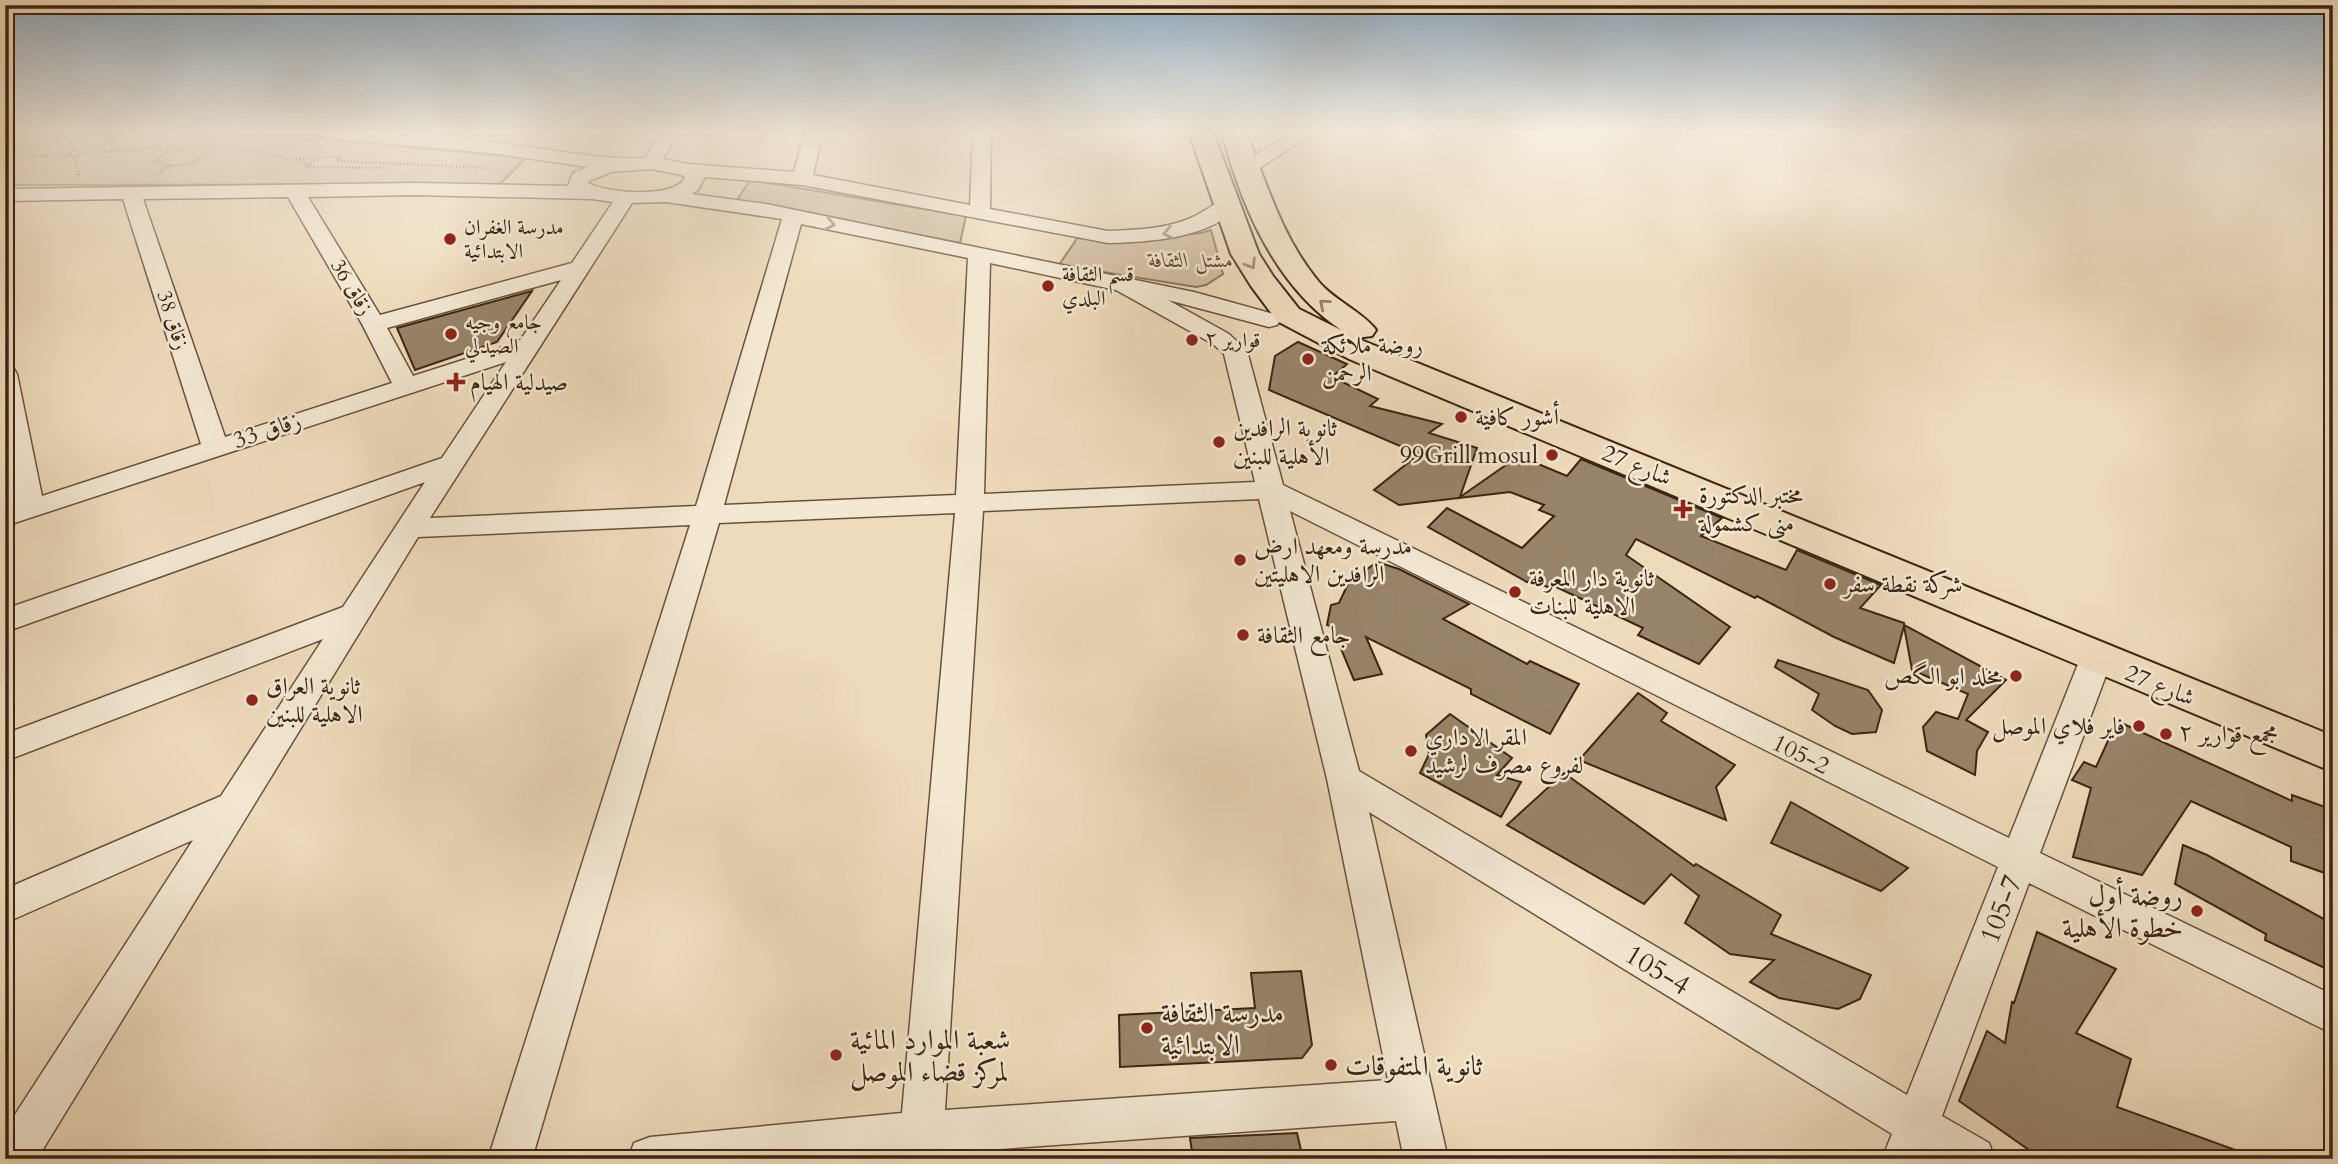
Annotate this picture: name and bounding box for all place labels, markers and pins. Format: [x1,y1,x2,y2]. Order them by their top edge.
place label: مدرسة الغفران الابتدائية [464,213,564,266]
marker: مدرسة الغفران الابتدائية [442,231,458,247]
place label: قسم الثقافة البلدي [1062,260,1134,314]
marker: قسم الثقافة البلدي [1040,278,1056,294]
place label: جامع وجيه الصيدلي [465,308,542,363]
marker: جامع وجيه الصيدلي [443,326,459,342]
place label: قوارير ٢ [1206,326,1261,355]
place label: روضة ملائكة الرحمن [1321,329,1423,390]
marker: قوارير ٢ [1184,332,1200,348]
marker: روضة ملائكة الرحمن [1300,351,1316,367]
place label: صيدلية الهيام [470,366,568,403]
marker: صيدلية الهيام [448,374,464,390]
place label: أشور كافية [1475,400,1560,434]
marker: أشور كافية [1453,409,1469,425]
place label: ثانوية الرافدين الأهلية للبنين [1233,412,1337,473]
marker: ثانوية الرافدين الأهلية للبنين [1211,434,1227,450]
place label: 99Grill mosul [1400,439,1538,472]
marker: 99Grill mosul [1544,447,1560,463]
place label: مختبر الدكتورة منى كشمولة [1698,479,1803,540]
marker: مختبر الدكتورة منى كشمولة [1673,499,1693,519]
place label: مدرسة ومعهد ارض الرافدين الاهليتين [1254,530,1412,591]
marker: مدرسة ومعهد ارض الرافدين الاهليتين [1232,552,1248,568]
place label: ثانوية دار المعرفة الاهلية للبنات [1529,562,1654,623]
place label: شركة نقطة سفر [1841,568,1963,601]
marker: شركة نقطة سفر [1822,576,1838,592]
marker: ثانوية دار المعرفة الاهلية للبنات [1507,584,1523,600]
place label: جامع الثقافة [1257,619,1351,657]
marker: جامع الثقافة [1235,627,1251,643]
place label: مخلد ابو الگص [1884,660,2002,693]
marker: مخلد ابو الگص [2008,668,2024,684]
place label: ثانوية العراق الاهلية للبنين [266,670,363,731]
marker: ثانوية العراق الاهلية للبنين [244,692,260,708]
place label: فاير فلاي الموصل [1992,710,2125,745]
marker: فاير فلاي الموصل [2131,718,2147,734]
place label: مجمع قوارير ٢ [2180,718,2278,756]
place label: المقر الاداري لفروع مصرف لرشيد [1425,721,1583,785]
marker: مجمع قوارير ٢ [2158,726,2174,742]
marker: المقر الاداري لفروع مصرف لرشيد [1403,743,1419,759]
place label: روضة أول خطوة الأهلية [2062,876,2183,947]
marker: روضة أول خطوة الأهلية [2189,903,2205,919]
place label: مدرسة الثقافة الابتدائية [1161,994,1284,1064]
marker: مدرسة الثقافة الابتدائية [1139,1020,1155,1036]
place label: شعبة الموارد المائية لمركز قضاء الموصل [850,1021,1010,1091]
marker: شعبة الموارد المائية لمركز قضاء الموصل [828,1047,844,1063]
place label: ثانوية المتفوقات [1345,1047,1483,1085]
marker: ثانوية المتفوقات [1323,1057,1339,1073]

